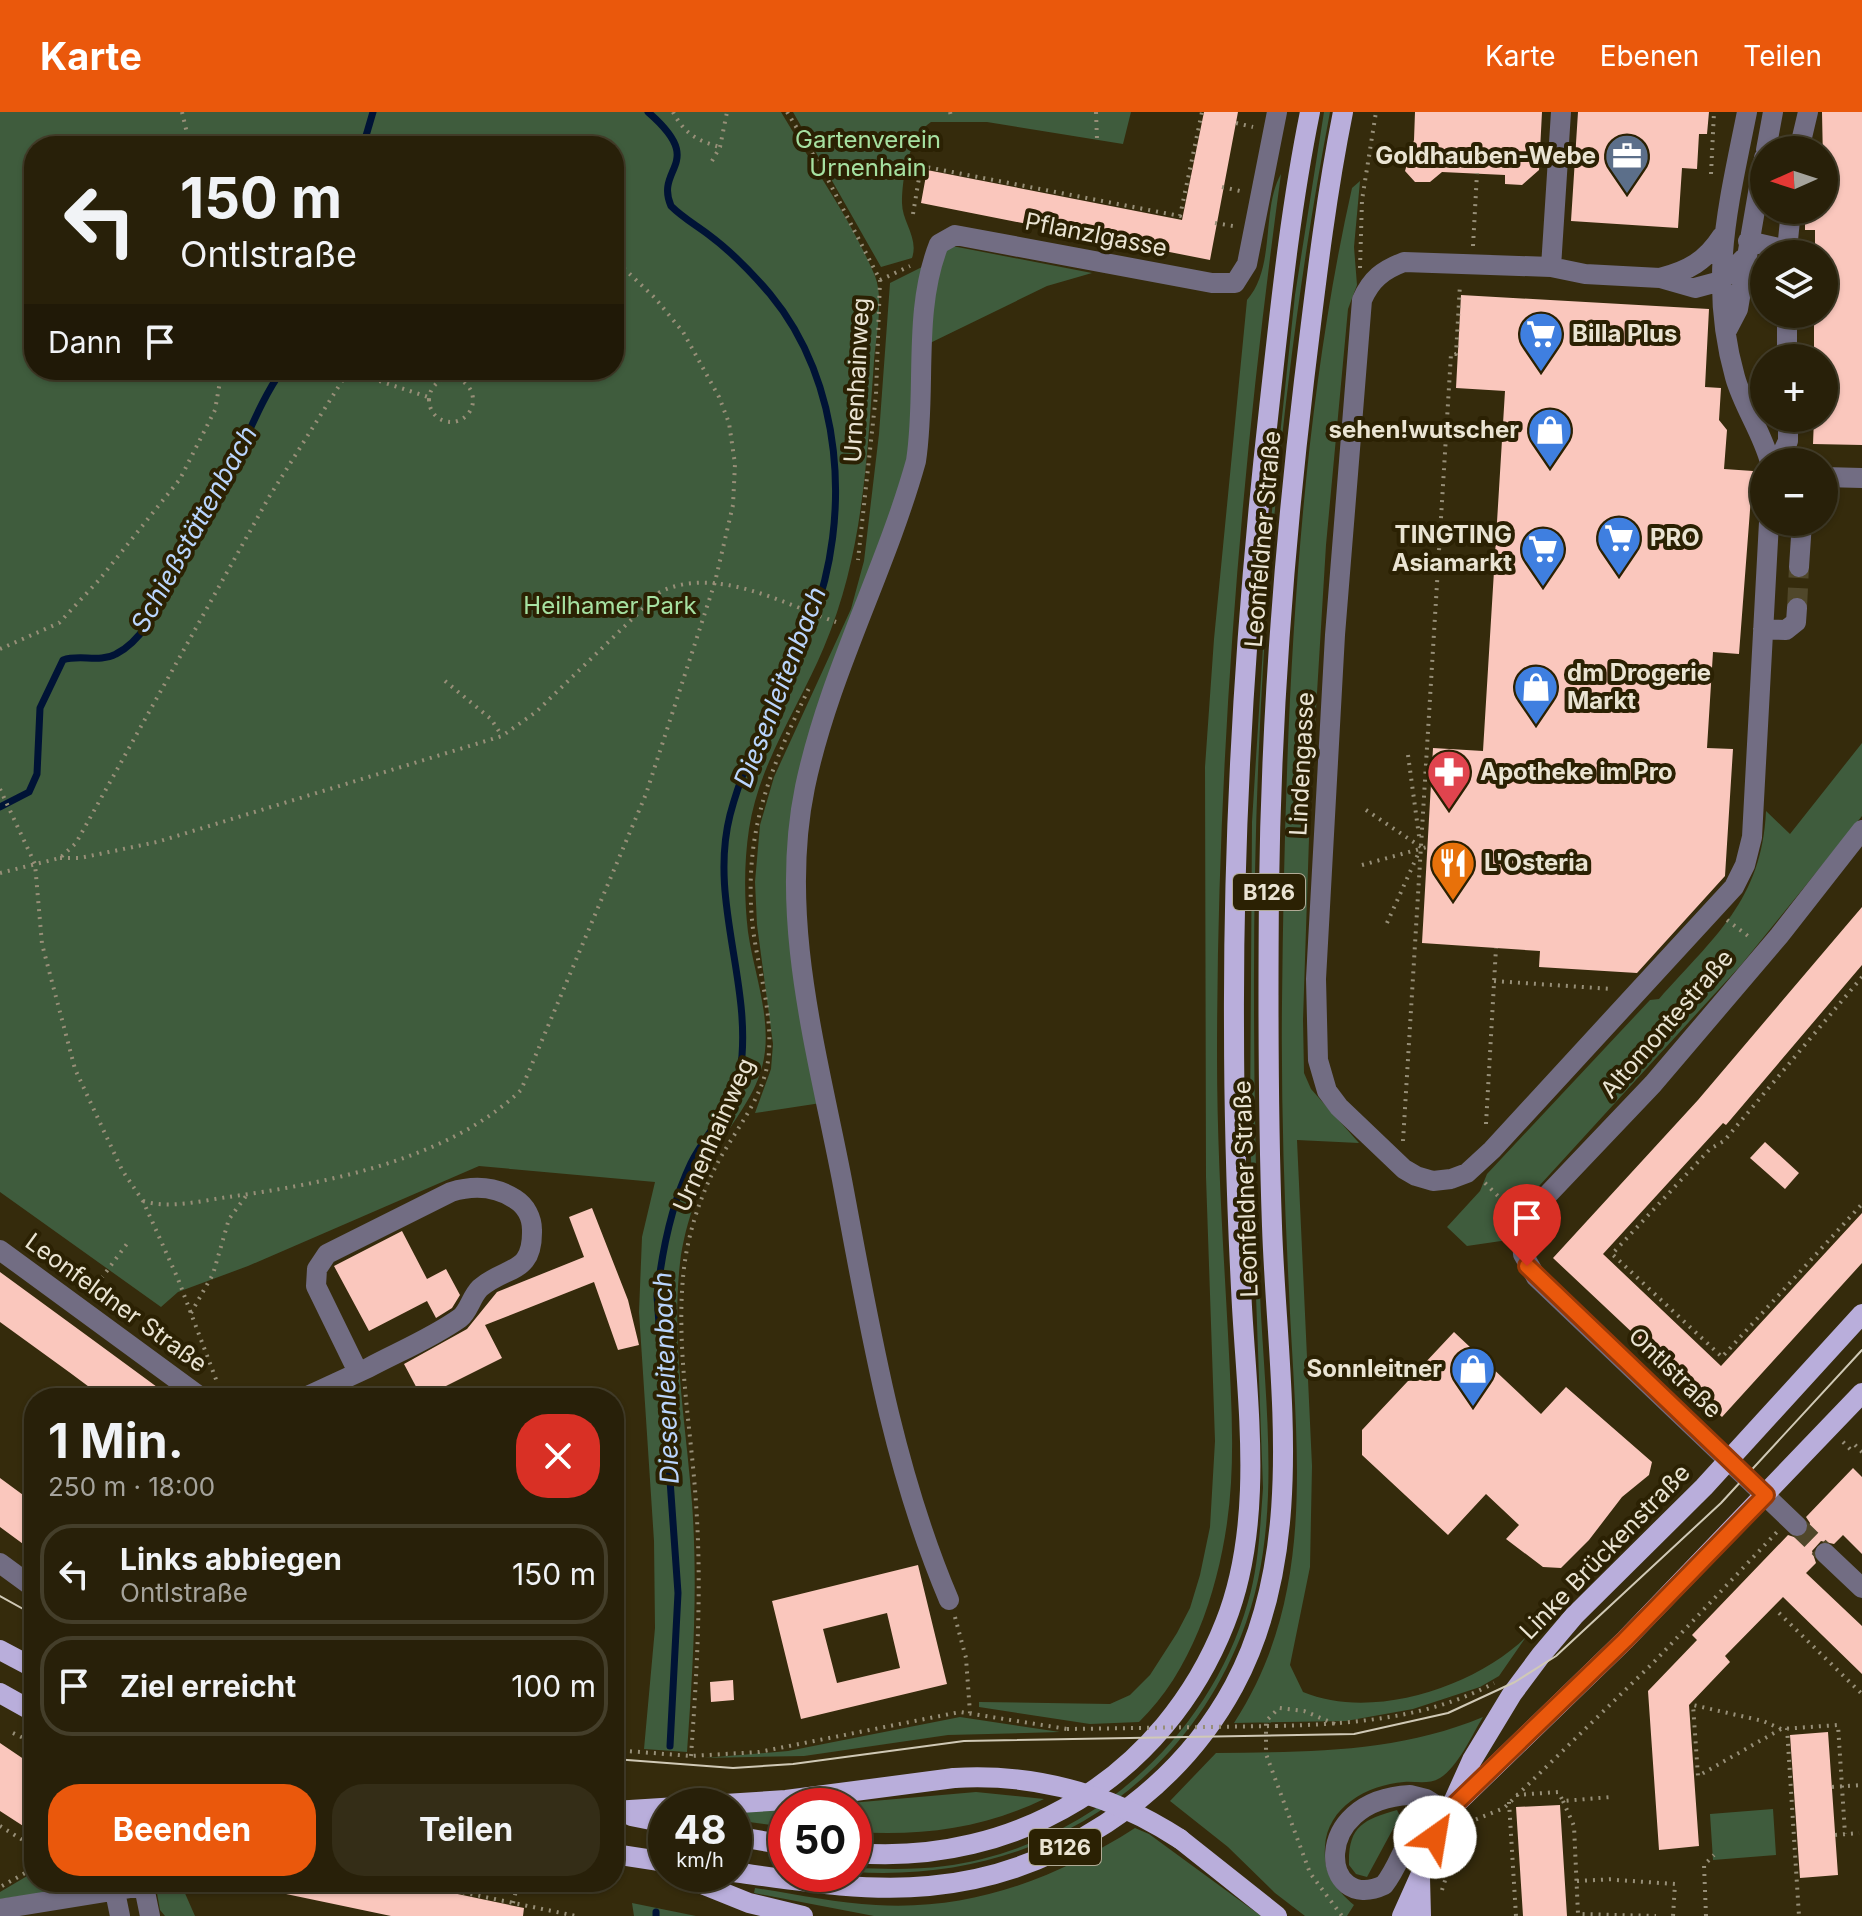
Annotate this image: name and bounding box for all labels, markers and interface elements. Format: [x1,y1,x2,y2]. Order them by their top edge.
text: Karte [40,33,142,79]
text: Karte [1485,39,1556,73]
text: Ebenen [1600,39,1699,73]
text: Teilen [1743,39,1822,73]
park label: Gartenverein Urnenhain [795,125,941,182]
office icon: Goldhauben-Webe [1603,132,1651,195]
north arrow [1750,136,1838,224]
map controls [1750,136,1838,536]
place label: Goldhauben-Webe [1375,141,1596,170]
text: 150 m [180,164,342,232]
icon: left [48,168,152,272]
street label: Pflanzlgasse [1023,207,1170,263]
text: Ontlstraße [180,232,357,276]
button: layers [1750,240,1838,328]
street label: Urnenhainweg [838,297,875,463]
supermarket icon: Billa Plus [1517,310,1565,373]
place label: Billa Plus [1572,319,1677,348]
icon: arrive [138,320,182,364]
text: Dann [48,324,122,360]
button: + [1750,344,1838,432]
shop icon: sehen!wutscher [1526,406,1574,469]
place label: sehen!wutscher [1328,415,1519,444]
water label: Schießstättenbach [124,420,263,637]
street label: Leonfeldner Straße [1239,429,1286,648]
button: − [1750,448,1838,536]
supermarket icon: PRO [1595,514,1643,577]
place label: TINGTING Asiamarkt [1392,520,1512,577]
place label: PRO [1650,523,1700,552]
supermarket icon: TINGTING Asiamarkt [1519,525,1567,588]
water label: Diesenleitenbach [727,582,832,792]
park label: Heilhamer Park [523,591,697,620]
place label: dm Drogerie Markt [1567,658,1711,715]
shop icon: dm Drogerie Markt [1512,663,1560,726]
street label: Lindengasse [1283,691,1320,837]
pharmacy icon: Apotheke im Pro [1425,748,1473,811]
place label: Apotheke im Pro [1480,757,1673,786]
restaurant icon: L'Osteria [1429,839,1477,902]
place label: L'Osteria [1484,848,1589,877]
road number: B126 [1233,874,1305,910]
street label: Altomontestraße [1594,943,1739,1104]
street label: Urnenhainweg [667,1053,760,1216]
street label: Leonfeldner Straße [1227,1080,1264,1298]
pin [1493,1184,1561,1266]
icon: arrive [1505,1196,1549,1240]
street label: Leonfeldner Straße [20,1227,213,1378]
water label: Diesenleitenbach [646,1271,685,1485]
street label: Ontlstraße [1623,1321,1728,1424]
shop icon: Sonnleitner [1449,1345,1497,1408]
place label: Sonnleitner [1307,1354,1442,1383]
text: 1 Min. [48,1411,184,1470]
button: close [516,1414,600,1498]
street label: Linke Brückenstraße [1514,1458,1696,1645]
text: 250 m · 18:00 [48,1471,215,1502]
text: Links abbiegen [120,1541,342,1577]
icon: left [52,1552,96,1596]
text: 150 m [512,1556,596,1592]
text: Ontlstraße [120,1577,248,1608]
icon: arrive [52,1664,96,1708]
text: Ziel erreicht [120,1668,296,1704]
text: 100 m [511,1668,596,1704]
button: Beenden [48,1784,316,1876]
button: Teilen [332,1784,600,1876]
speed limit sign: 50 [768,1788,872,1892]
position arrow [1393,1795,1477,1879]
text: 48 [673,1805,727,1854]
road number: B126 [1029,1829,1101,1865]
text: km/h [676,1848,724,1872]

